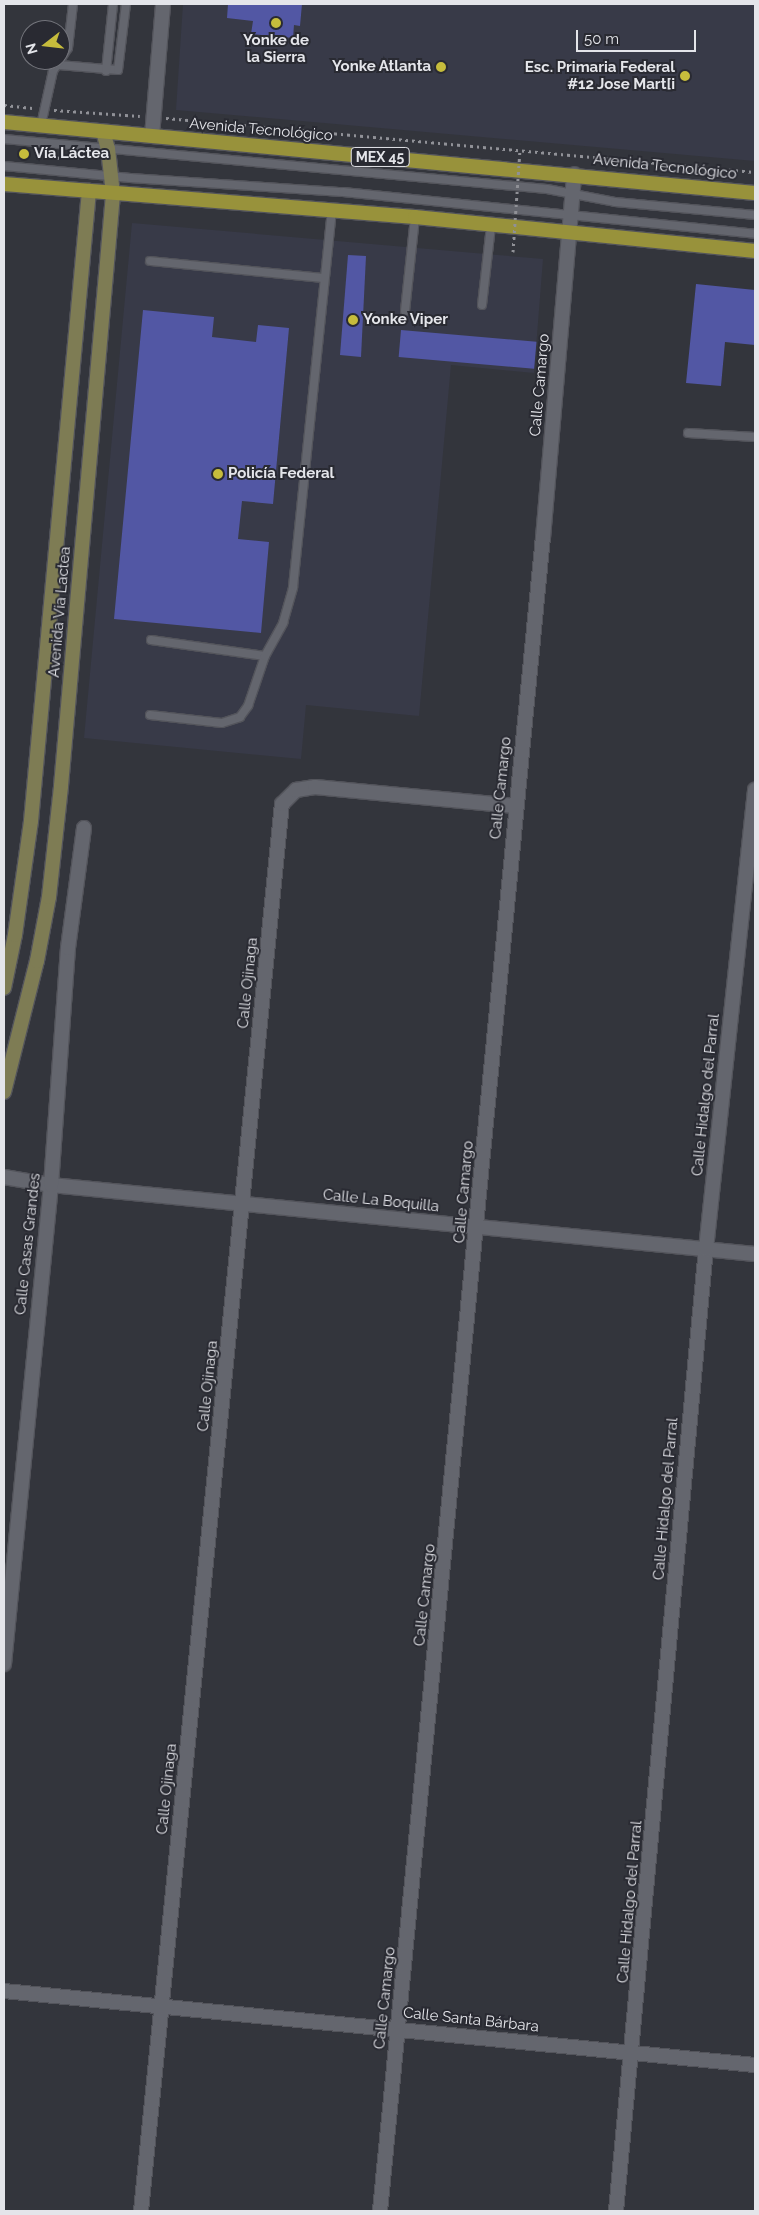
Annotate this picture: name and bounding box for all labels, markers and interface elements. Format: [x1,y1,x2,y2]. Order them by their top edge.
marker: Yonke de la Sierra [270,17,282,29]
north arrow [20,20,70,70]
scale bar [579,20,699,52]
text: 50 m [584,30,619,48]
place label: Yonke de la Sierra [243,31,309,66]
text: N [22,42,41,56]
place label: Yonke Atlanta [332,58,431,76]
place label: Esc. Primaria Federal #12 Jose Mart[i [525,58,675,93]
marker: Yonke Atlanta [435,61,447,73]
marker: Esc. Primaria Federal #12 Jose Mart[i [679,70,691,82]
street label: Avenida Tecnológico [188,115,334,145]
place label: Vía Láctea [34,145,109,163]
road number: MEX 45 [350,146,410,168]
marker: Vía Láctea [18,148,30,160]
street label: Avenida Tecnológico [592,151,738,183]
place label: Yonke Viper [363,311,448,329]
marker: Yonke Viper [347,314,359,326]
street label: Calle Camargo [527,333,553,437]
place label: Policía Federal [228,465,334,483]
marker: Policía Federal [212,468,224,480]
street label: Avenida Via Lactea [45,545,75,679]
street label: Calle Camargo [487,736,515,840]
street label: Calle Ojinaga [234,937,262,1029]
street label: Calle Hidalgo del Parral [689,1013,723,1177]
street label: Calle Camargo [451,1140,477,1244]
street label: Calle Casas Grandes [12,1172,44,1316]
street label: Calle La Boquilla [322,1186,440,1216]
street label: Calle Ojinaga [194,1340,222,1432]
street label: Calle Hidalgo del Parral [650,1417,682,1581]
street label: Calle Camargo [411,1543,439,1647]
street label: Calle Ojinaga [153,1743,181,1835]
street label: Calle Hidalgo del Parral [614,1820,646,1984]
street label: Calle Camargo [371,1946,399,2050]
street label: Calle Santa Bárbara [402,2004,540,2036]

